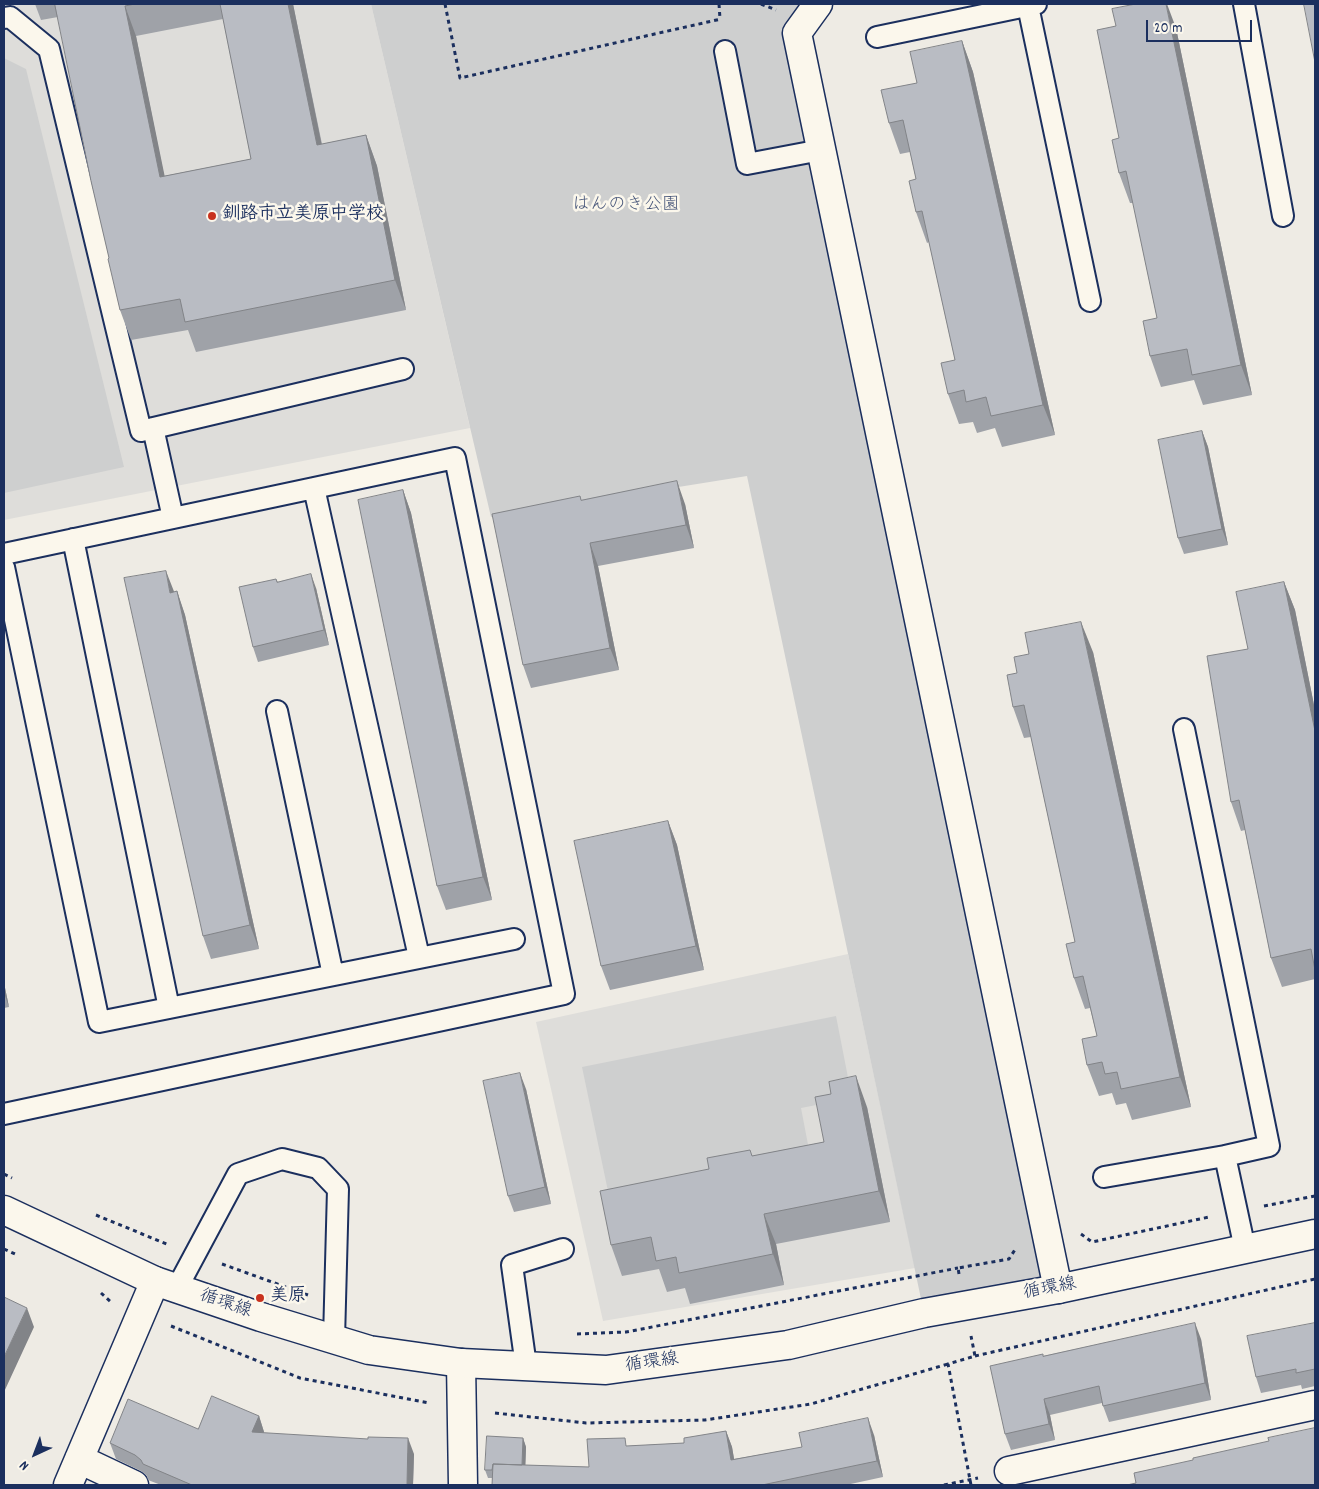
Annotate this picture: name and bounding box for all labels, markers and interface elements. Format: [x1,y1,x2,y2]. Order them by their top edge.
scale bar [1149,10,1255,42]
text: 20 m [1154,18,1182,40]
park label: はんのき公園 [572,196,680,218]
place label: 釧路市立美原中学校 [222,205,384,227]
marker: 釧路市立美原中学校 [206,210,218,222]
street label: 循環線 [1021,1274,1079,1306]
street label: 循環線 [196,1286,254,1324]
place label: 美原 [270,1287,306,1309]
marker: 美原 [254,1292,266,1304]
street label: 循環線 [624,1350,680,1378]
north arrow [10,1429,60,1479]
text: N [15,1455,34,1475]

